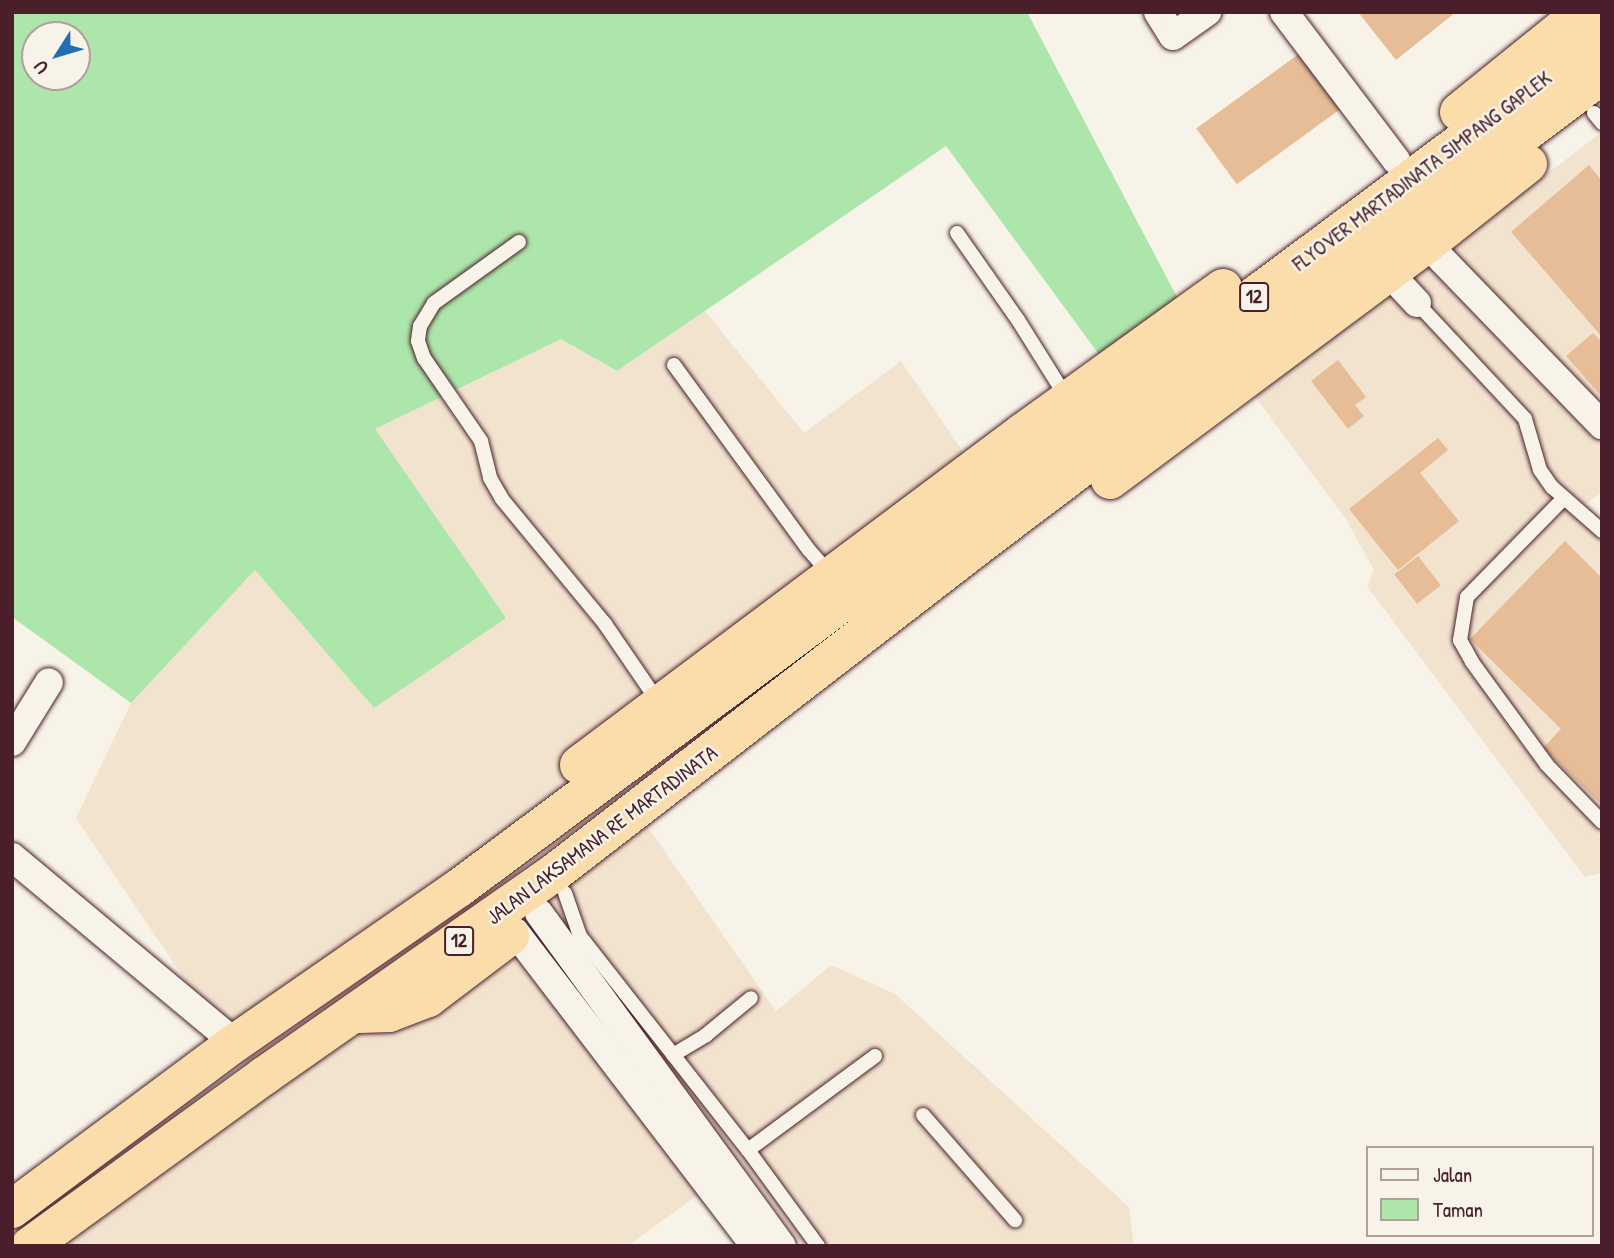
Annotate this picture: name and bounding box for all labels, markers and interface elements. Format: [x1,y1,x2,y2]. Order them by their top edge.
north arrow [21,21,91,91]
text: U [27,55,54,79]
street label: FLYOVER MARTADINATA SIMPANG GAPLEK [1288,65,1556,277]
road number: 12 [1238,282,1270,312]
street label: JALAN LAKSAMANA RE MARTADINATA [482,740,722,930]
road number: 12 [443,925,475,956]
legend [1366,1146,1593,1237]
text: Jalan [1433,1160,1472,1189]
text: Taman [1433,1195,1483,1224]

